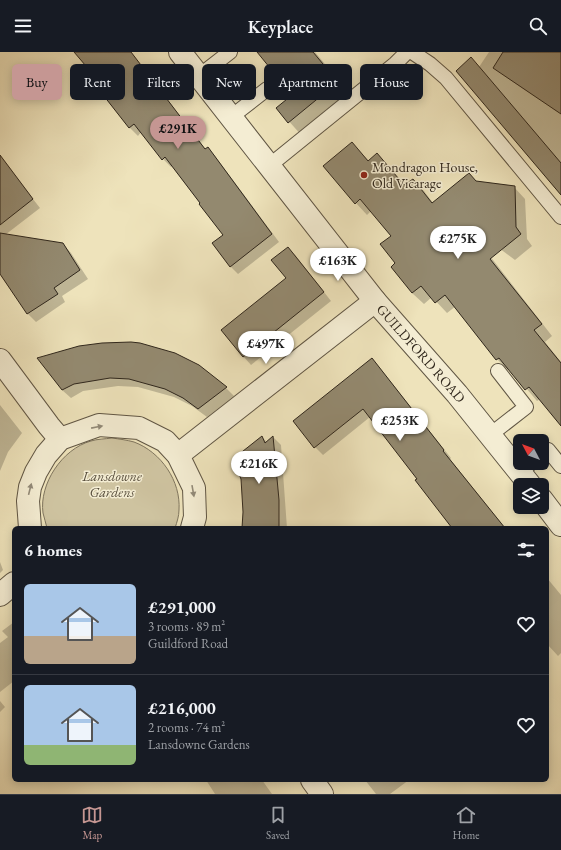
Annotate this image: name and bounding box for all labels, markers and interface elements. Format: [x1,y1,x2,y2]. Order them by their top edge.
icon: menu [12,15,34,37]
text: Keyplace [248,15,313,38]
icon: search [527,15,549,37]
chip: Buy [12,64,62,100]
chip: Rent [70,64,125,100]
chip: Filters [133,64,194,100]
chip: New [202,64,256,100]
chip: Apartment [264,64,352,100]
chip: House [360,64,423,100]
pin: £291K [150,116,206,150]
text: £291K [159,120,197,137]
place label: Mondragon House, Old Vicarage [372,158,478,192]
marker: Mondragon House, Old Vicarage [359,170,369,180]
pin: £275K [430,226,486,260]
text: £275K [439,230,477,247]
pin: £163K [310,248,366,282]
text: £163K [319,252,357,269]
street label: GUILDFORD ROAD [373,300,470,407]
pin: £497K [238,331,294,365]
text: £497K [247,335,285,352]
pin: £253K [372,408,428,442]
text: £253K [381,412,419,429]
one-way arrow [91,423,103,429]
north arrow [513,434,549,470]
map controls [513,434,549,514]
pin: £216K [231,451,287,485]
text: £216K [240,455,278,472]
park label: Lansdowne Gardens [81,467,142,501]
button: layers [513,478,549,514]
one-way arrow [28,483,34,496]
one-way arrow [191,485,197,497]
text: 6 homes [24,539,82,561]
icon: filters [515,539,537,561]
text: £291,000 [148,596,216,618]
icon: home [56,600,104,648]
icon: heart [515,613,537,635]
text: 3 rooms · 89 m² [148,618,225,635]
text: Guildford Road [148,635,228,652]
text: £216,000 [148,697,216,719]
icon: home [56,701,104,749]
icon: heart [515,714,537,736]
text: 2 rooms · 74 m² [148,719,225,736]
text: Lansdowne Gardens [148,736,250,753]
tab: Map [81,804,103,842]
tab: Saved [266,804,290,842]
tab: Home [452,804,480,842]

